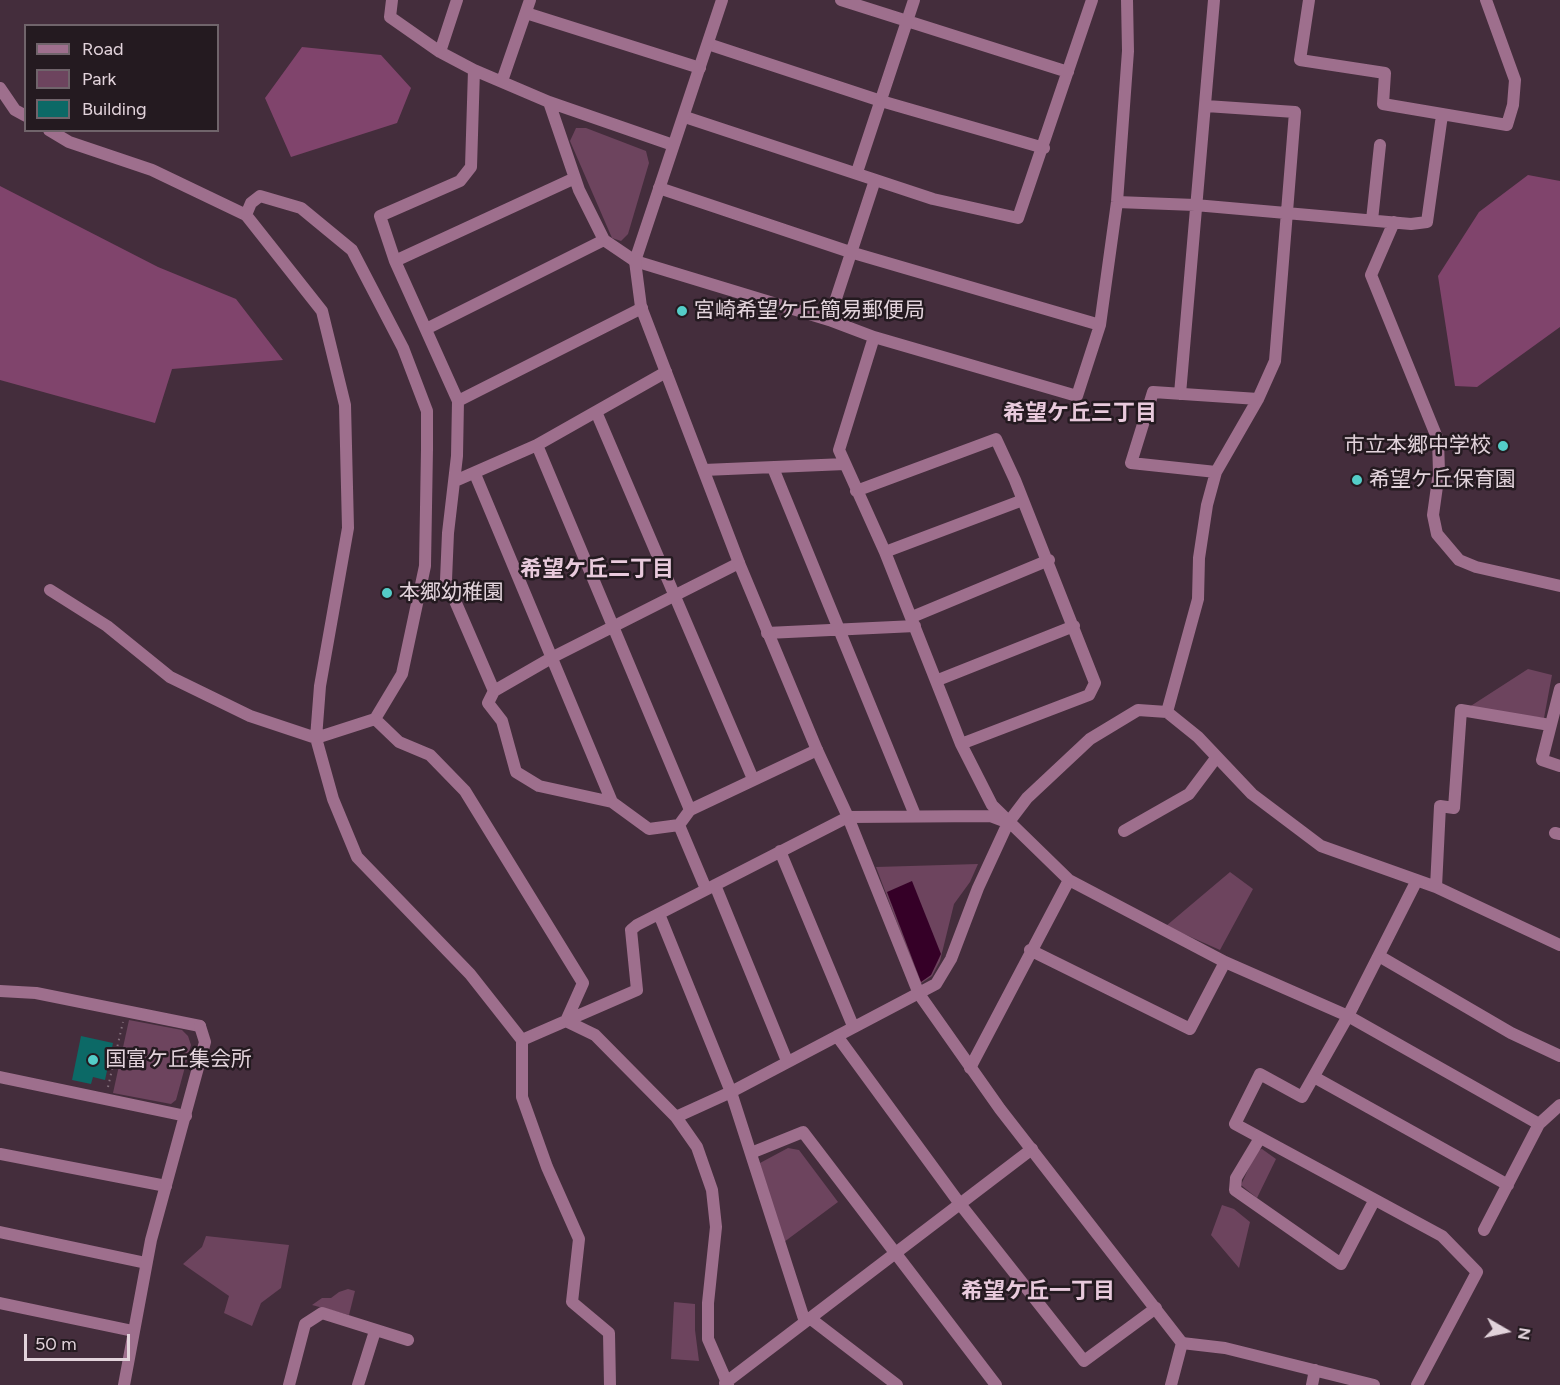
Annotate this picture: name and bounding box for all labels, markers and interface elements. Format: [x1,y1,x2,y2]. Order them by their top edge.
legend [24,24,219,132]
text: Road [82,38,123,60]
text: Park [82,68,116,90]
text: Building [82,98,147,120]
place label: 宮崎希望ケ丘簡易郵便局 [694,298,925,324]
marker: 宮崎希望ケ丘簡易郵便局 [675,304,689,318]
district label: 希望ケ丘三丁目 [1003,401,1157,427]
place label: 市立本郷中学校 [1344,433,1491,459]
marker: 市立本郷中学校 [1496,439,1510,453]
place label: 希望ケ丘保育園 [1369,467,1516,493]
marker: 希望ケ丘保育園 [1350,473,1364,487]
district label: 希望ケ丘二丁目 [520,557,674,583]
place label: 本郷幼稚園 [399,580,504,606]
marker: 本郷幼稚園 [380,586,394,600]
place label: 国富ケ丘集会所 [105,1047,252,1073]
marker: 国富ケ丘集会所 [86,1053,100,1067]
district label: 希望ケ丘一丁目 [961,1279,1115,1305]
north arrow [1476,1301,1536,1361]
scale bar [27,1322,134,1360]
text: N [1514,1326,1535,1341]
text: 50 m [35,1333,77,1355]

